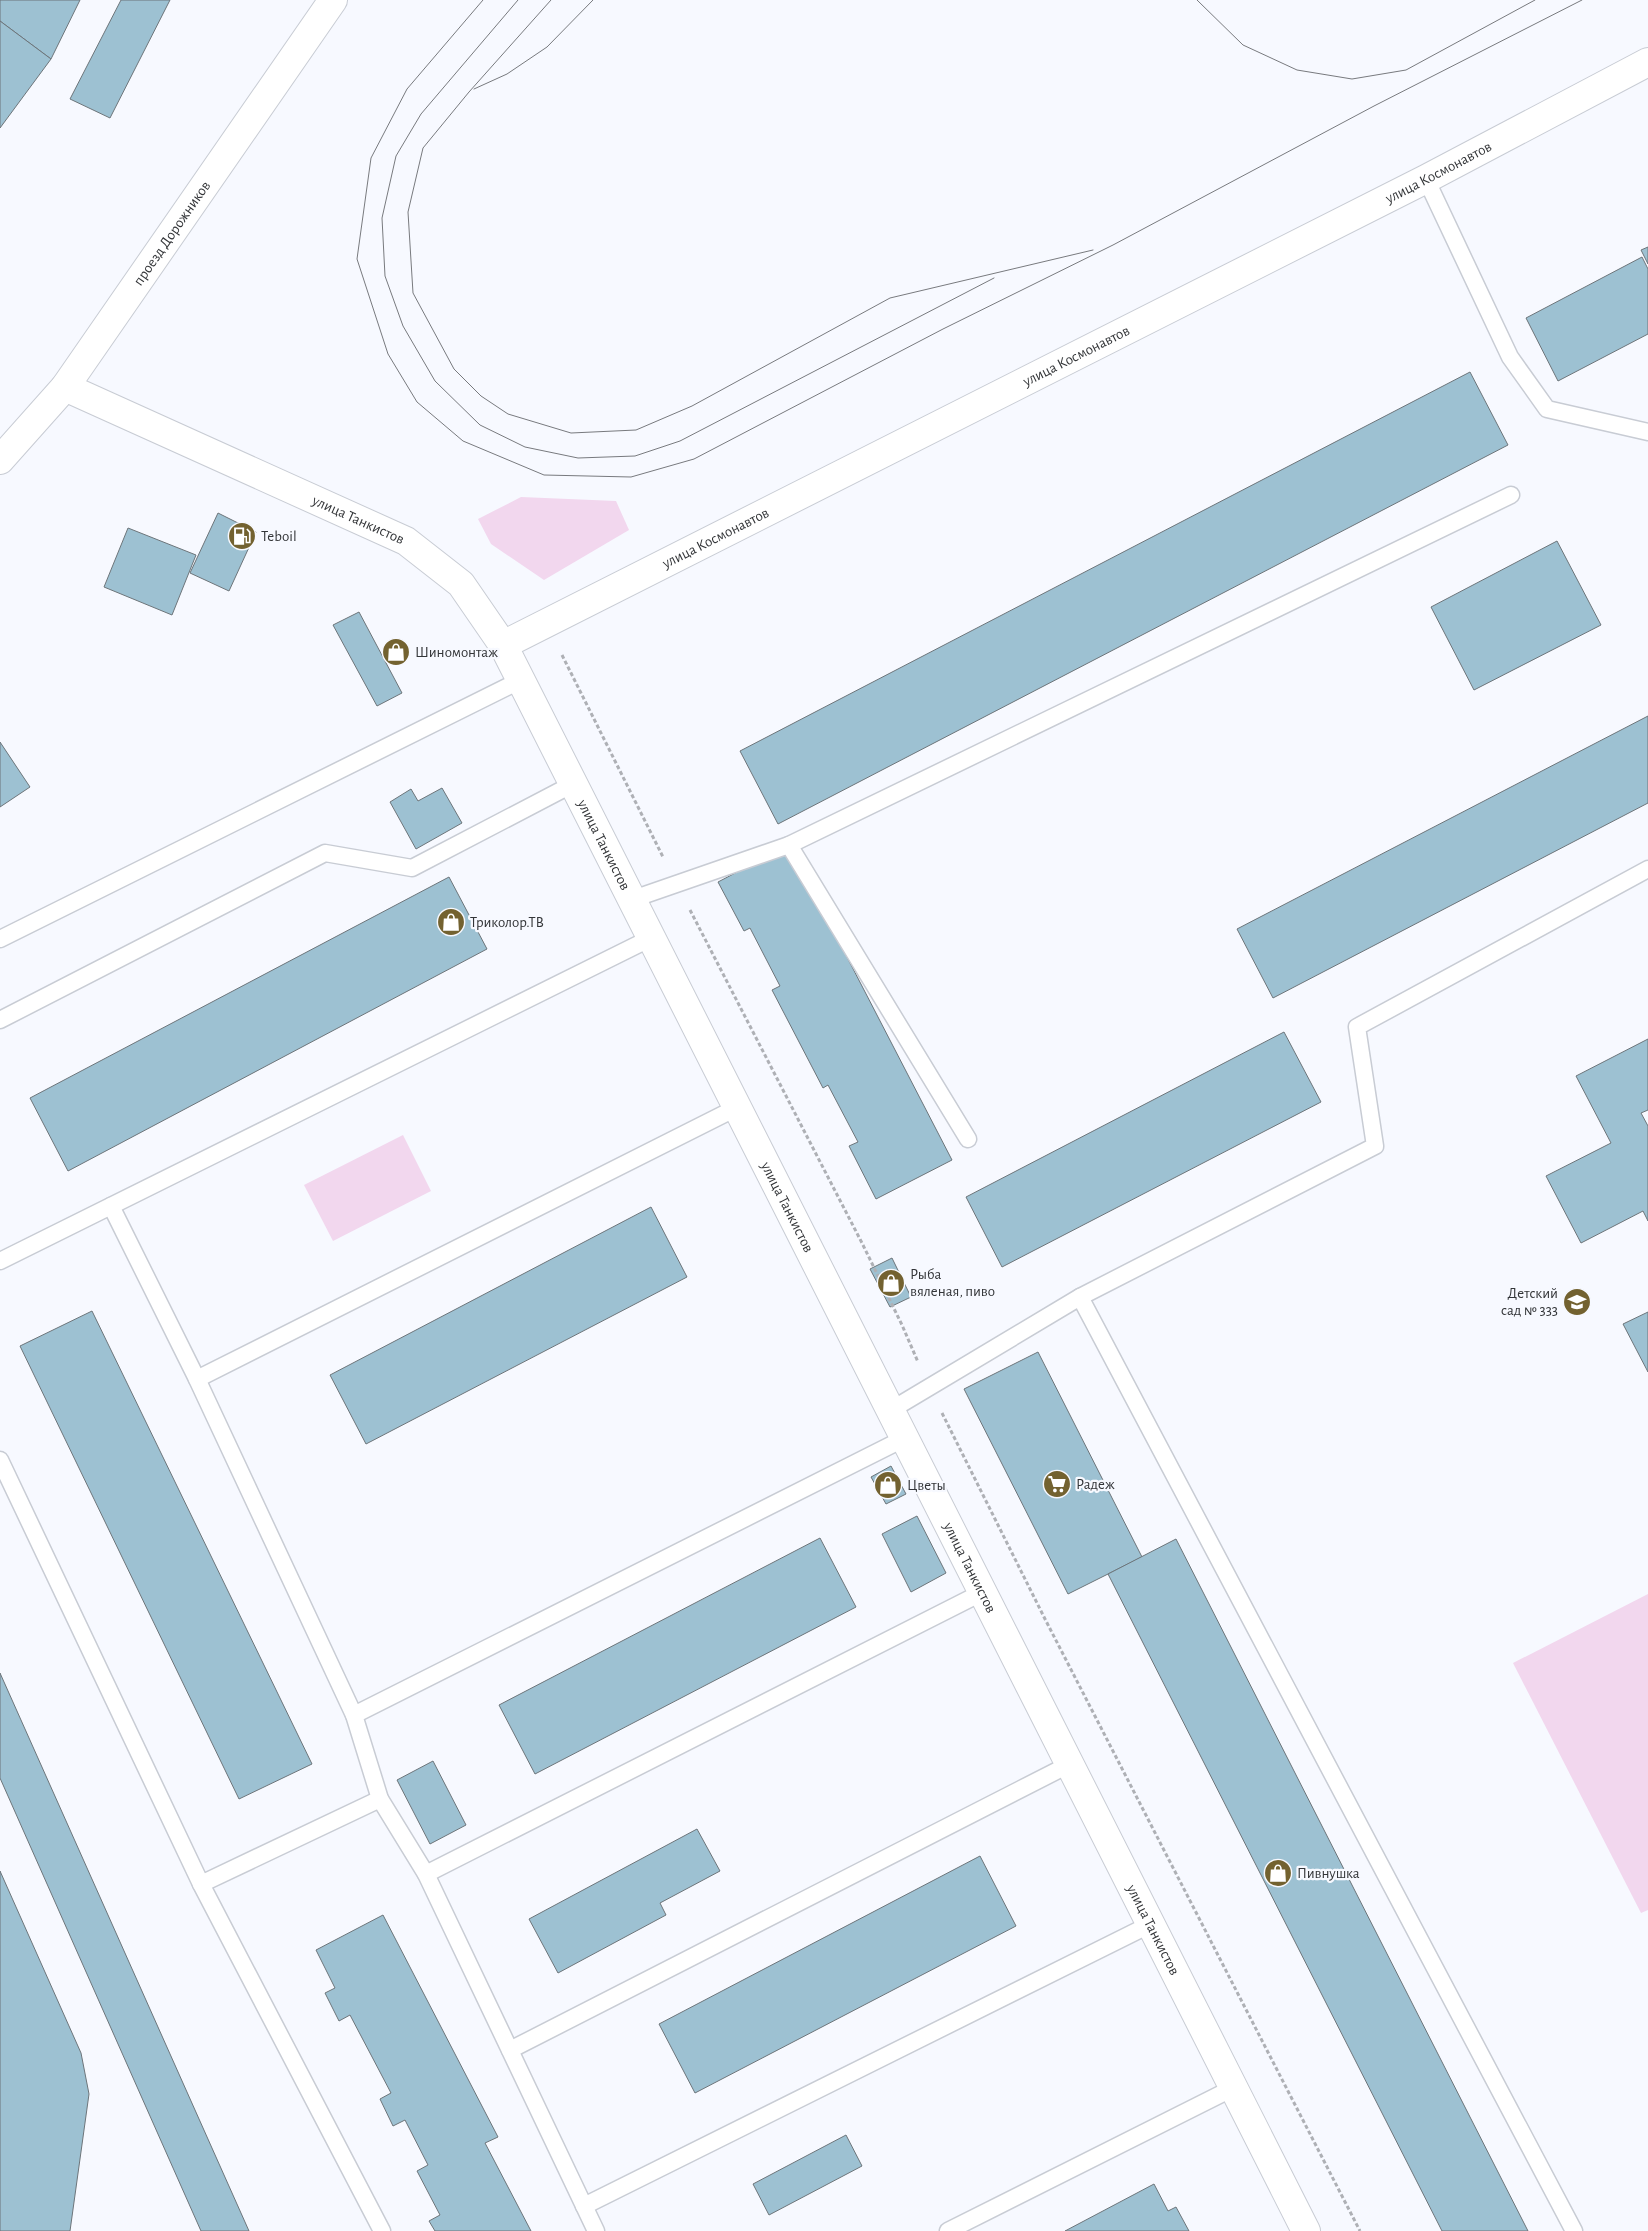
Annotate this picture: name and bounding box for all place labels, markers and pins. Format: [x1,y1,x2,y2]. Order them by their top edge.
fuel station icon: Teboil [227,521,257,551]
place label: Teboil [261,529,297,544]
shop icon: Шиномонтаж [381,637,411,667]
place label: Шиномонтаж [415,645,498,660]
shop icon: Триколор.ТВ [436,907,466,937]
place label: Триколор.ТВ [470,915,544,930]
place label: Рыба вяленая, пиво [910,1267,995,1299]
shop icon: Рыба вяленая, пиво [876,1268,906,1298]
place label: Детский сад № 333 [1501,1286,1558,1318]
school or university icon: Детский сад № 333 [1562,1287,1592,1317]
supermarket icon: Радеж [1042,1469,1072,1499]
shop icon: Цветы [873,1470,903,1500]
place label: Радеж [1076,1477,1115,1492]
place label: Цветы [907,1478,946,1493]
shop icon: Пивнушка [1263,1858,1293,1888]
place label: Пивнушка [1297,1866,1360,1881]

